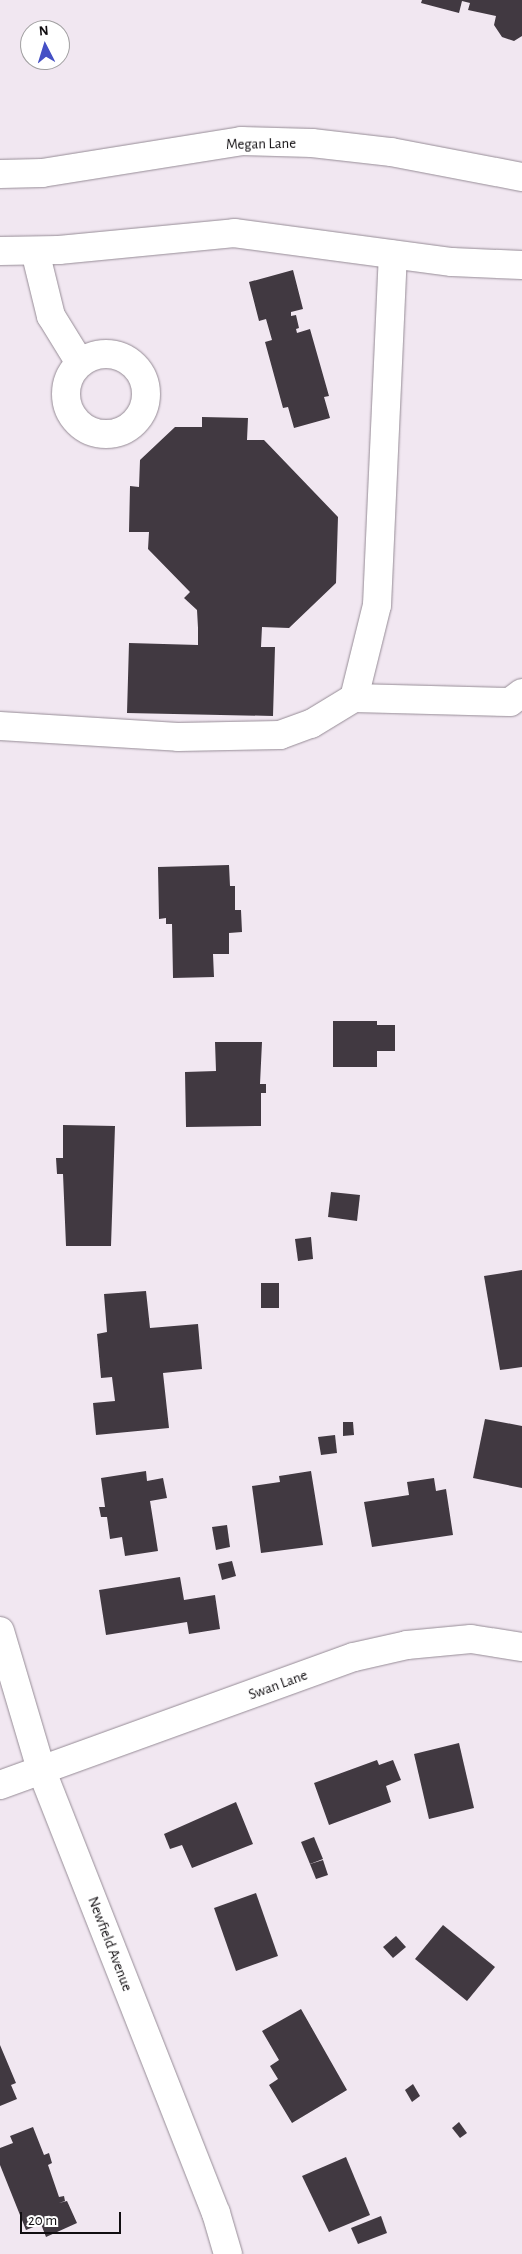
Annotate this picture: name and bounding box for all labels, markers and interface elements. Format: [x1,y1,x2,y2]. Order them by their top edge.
north arrow [20,20,70,70]
text: N [38,24,49,38]
street label: Megan Lane [226,134,296,154]
street label: Swan Lane [246,1666,310,1704]
street label: Newfield Avenue [84,1894,136,1994]
scale bar [22,2202,124,2234]
text: 20 m [28,2213,57,2228]

